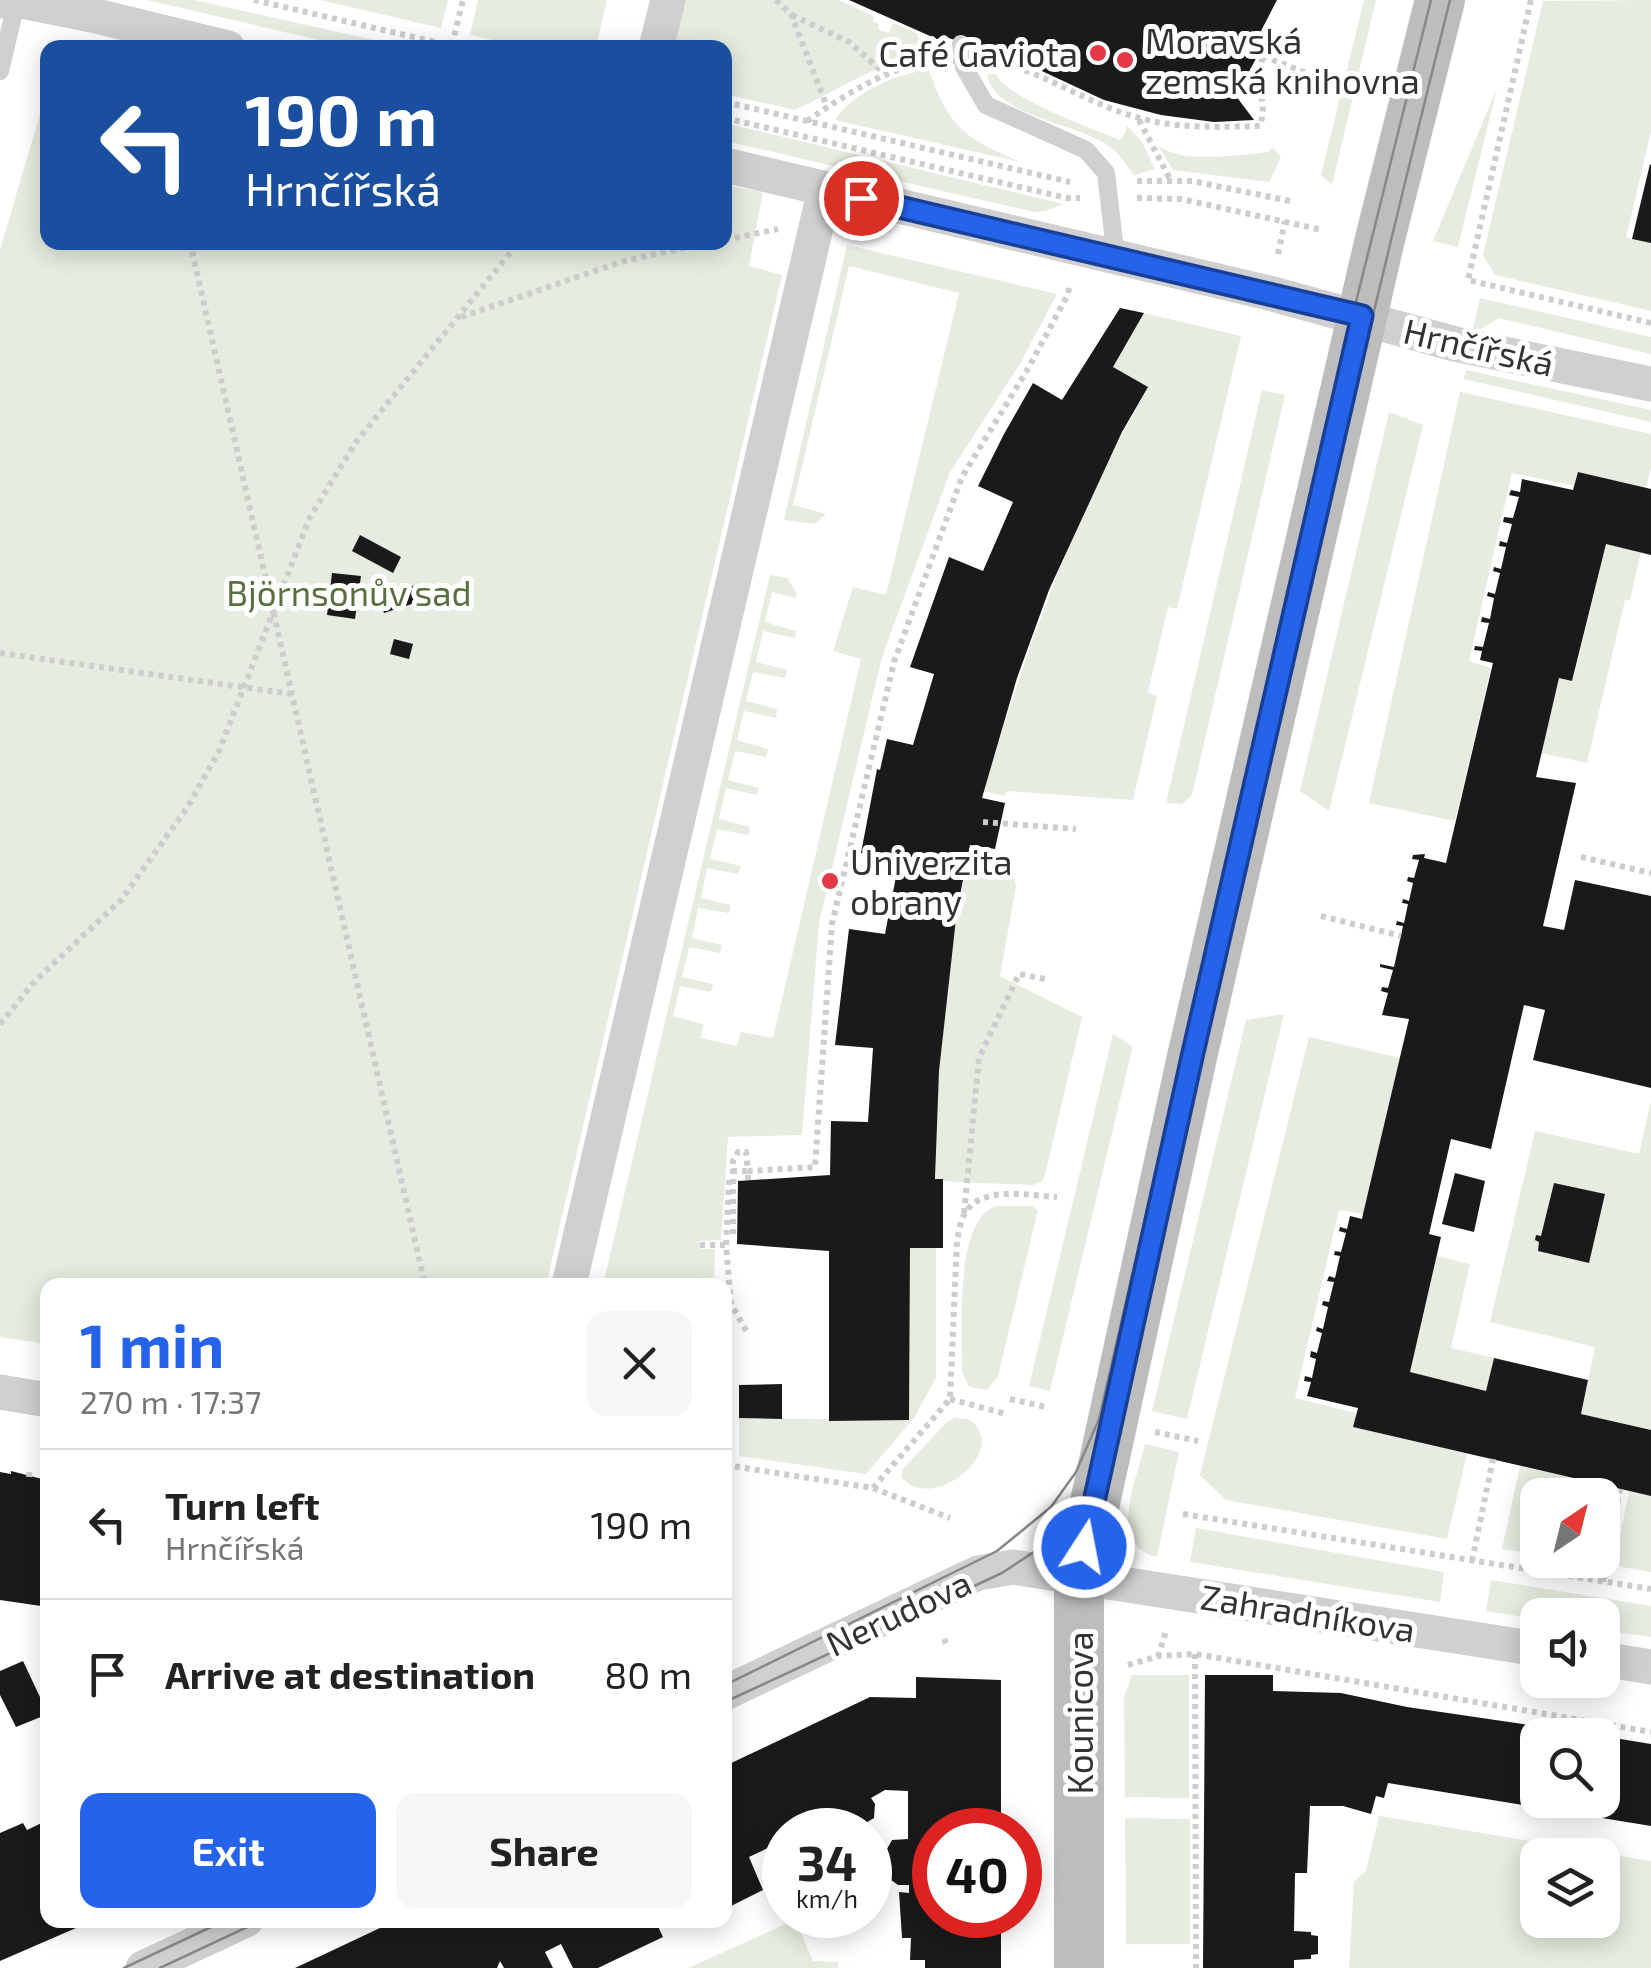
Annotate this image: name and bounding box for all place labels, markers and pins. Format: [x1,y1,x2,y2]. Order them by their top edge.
place label: Moravská zemská knihovna [1145,19,1420,101]
place label: Café Gaviota [878,32,1078,74]
marker: Café Gaviota [1087,42,1109,64]
marker: Moravská zemská knihovna [1114,49,1136,71]
pin [819,156,904,241]
place label: Univerzita obrany [850,840,1013,922]
marker: Univerzita obrany [819,870,841,892]

